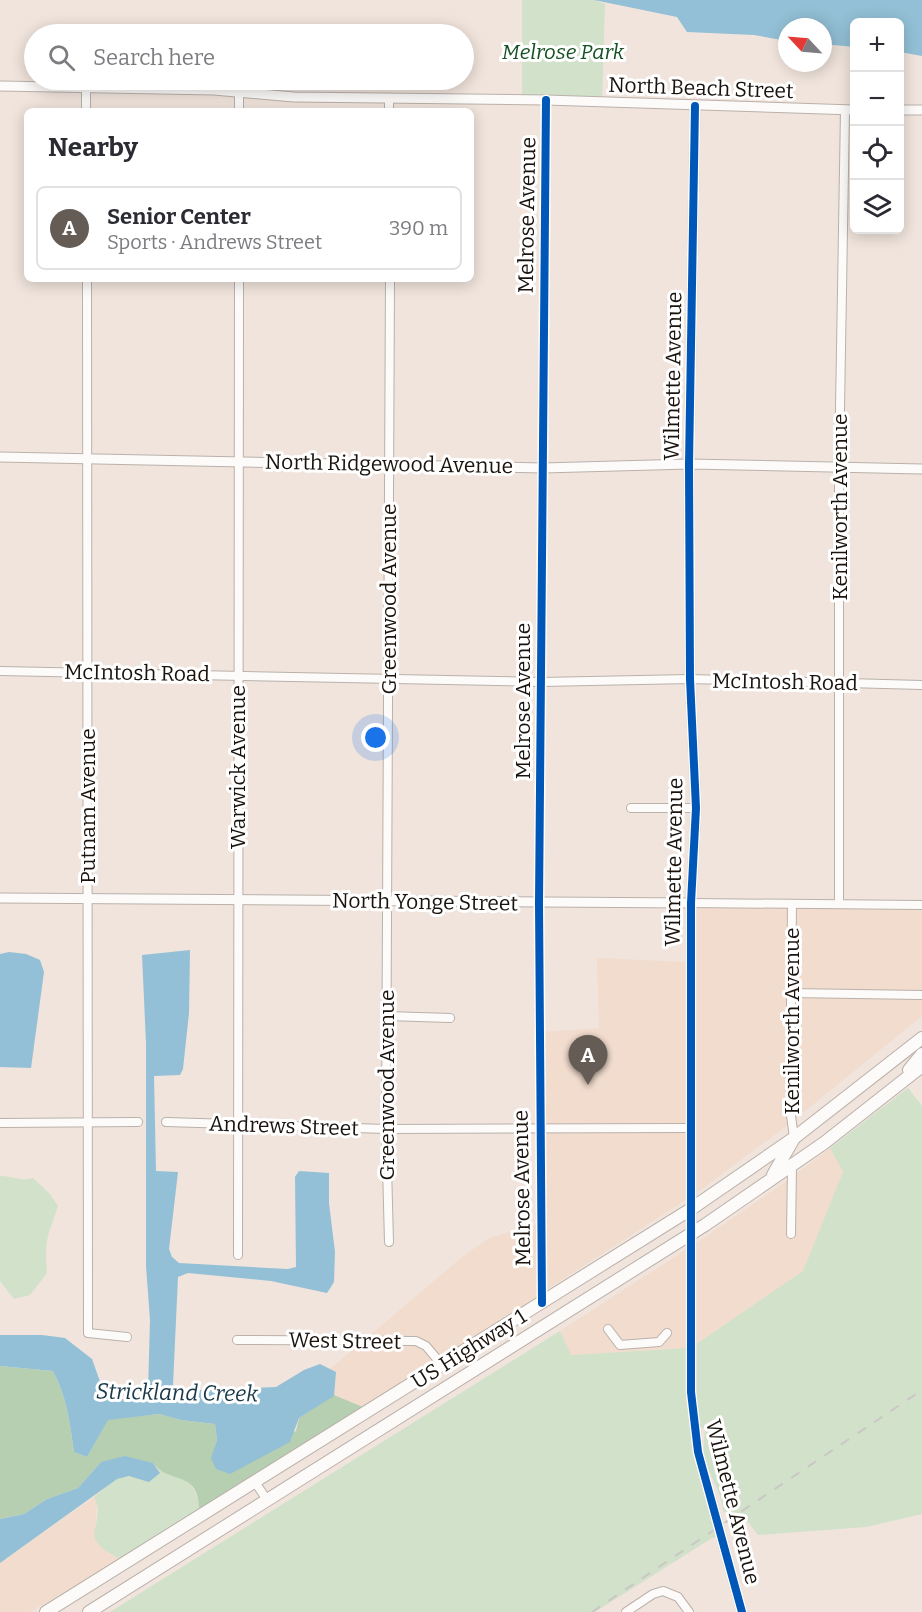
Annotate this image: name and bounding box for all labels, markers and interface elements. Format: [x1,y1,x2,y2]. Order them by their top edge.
north arrow [778,18,832,72]
map controls [850,18,904,234]
button: + [850,18,904,72]
search box [24,24,474,90]
park label: Melrose Park [502,39,625,65]
icon: search [45,41,78,74]
text: Search here [93,44,215,71]
street label: North Beach Street [608,72,795,104]
button: − [850,72,904,126]
button: locate [850,126,904,180]
text: Nearby [48,132,138,163]
street label: Melrose Avenue [513,137,541,293]
button: layers [850,180,904,234]
text: Senior Center [107,203,251,230]
text: A [62,216,77,240]
text: 390 m [389,216,448,240]
text: Sports · Andrews Street [107,230,322,254]
street label: Wilmette Avenue [659,291,687,461]
street label: Kenilworth Avenue [827,414,853,600]
street label: North Ridgewood Avenue [265,449,513,479]
street label: Greenwood Avenue [376,503,402,695]
street label: Melrose Avenue [510,623,536,779]
street label: McIntosh Road [64,659,210,687]
street label: McIntosh Road [712,668,858,696]
street label: Warwick Avenue [225,685,251,849]
your location [361,723,390,752]
street label: Putnam Avenue [75,728,101,884]
street label: Wilmette Avenue [660,777,688,947]
street label: North Yonge Street [332,887,519,917]
street label: Kenilworth Avenue [779,928,805,1114]
street label: Greenwood Avenue [374,989,400,1181]
pin: A [568,1036,608,1085]
street label: Andrews Street [209,1110,360,1142]
street label: Melrose Avenue [508,1110,536,1266]
street label: US Highway 1 [407,1303,532,1395]
street label: West Street [288,1327,402,1355]
water label: Strickland Creek [96,1378,259,1407]
street label: Wilmette Avenue [700,1417,766,1587]

